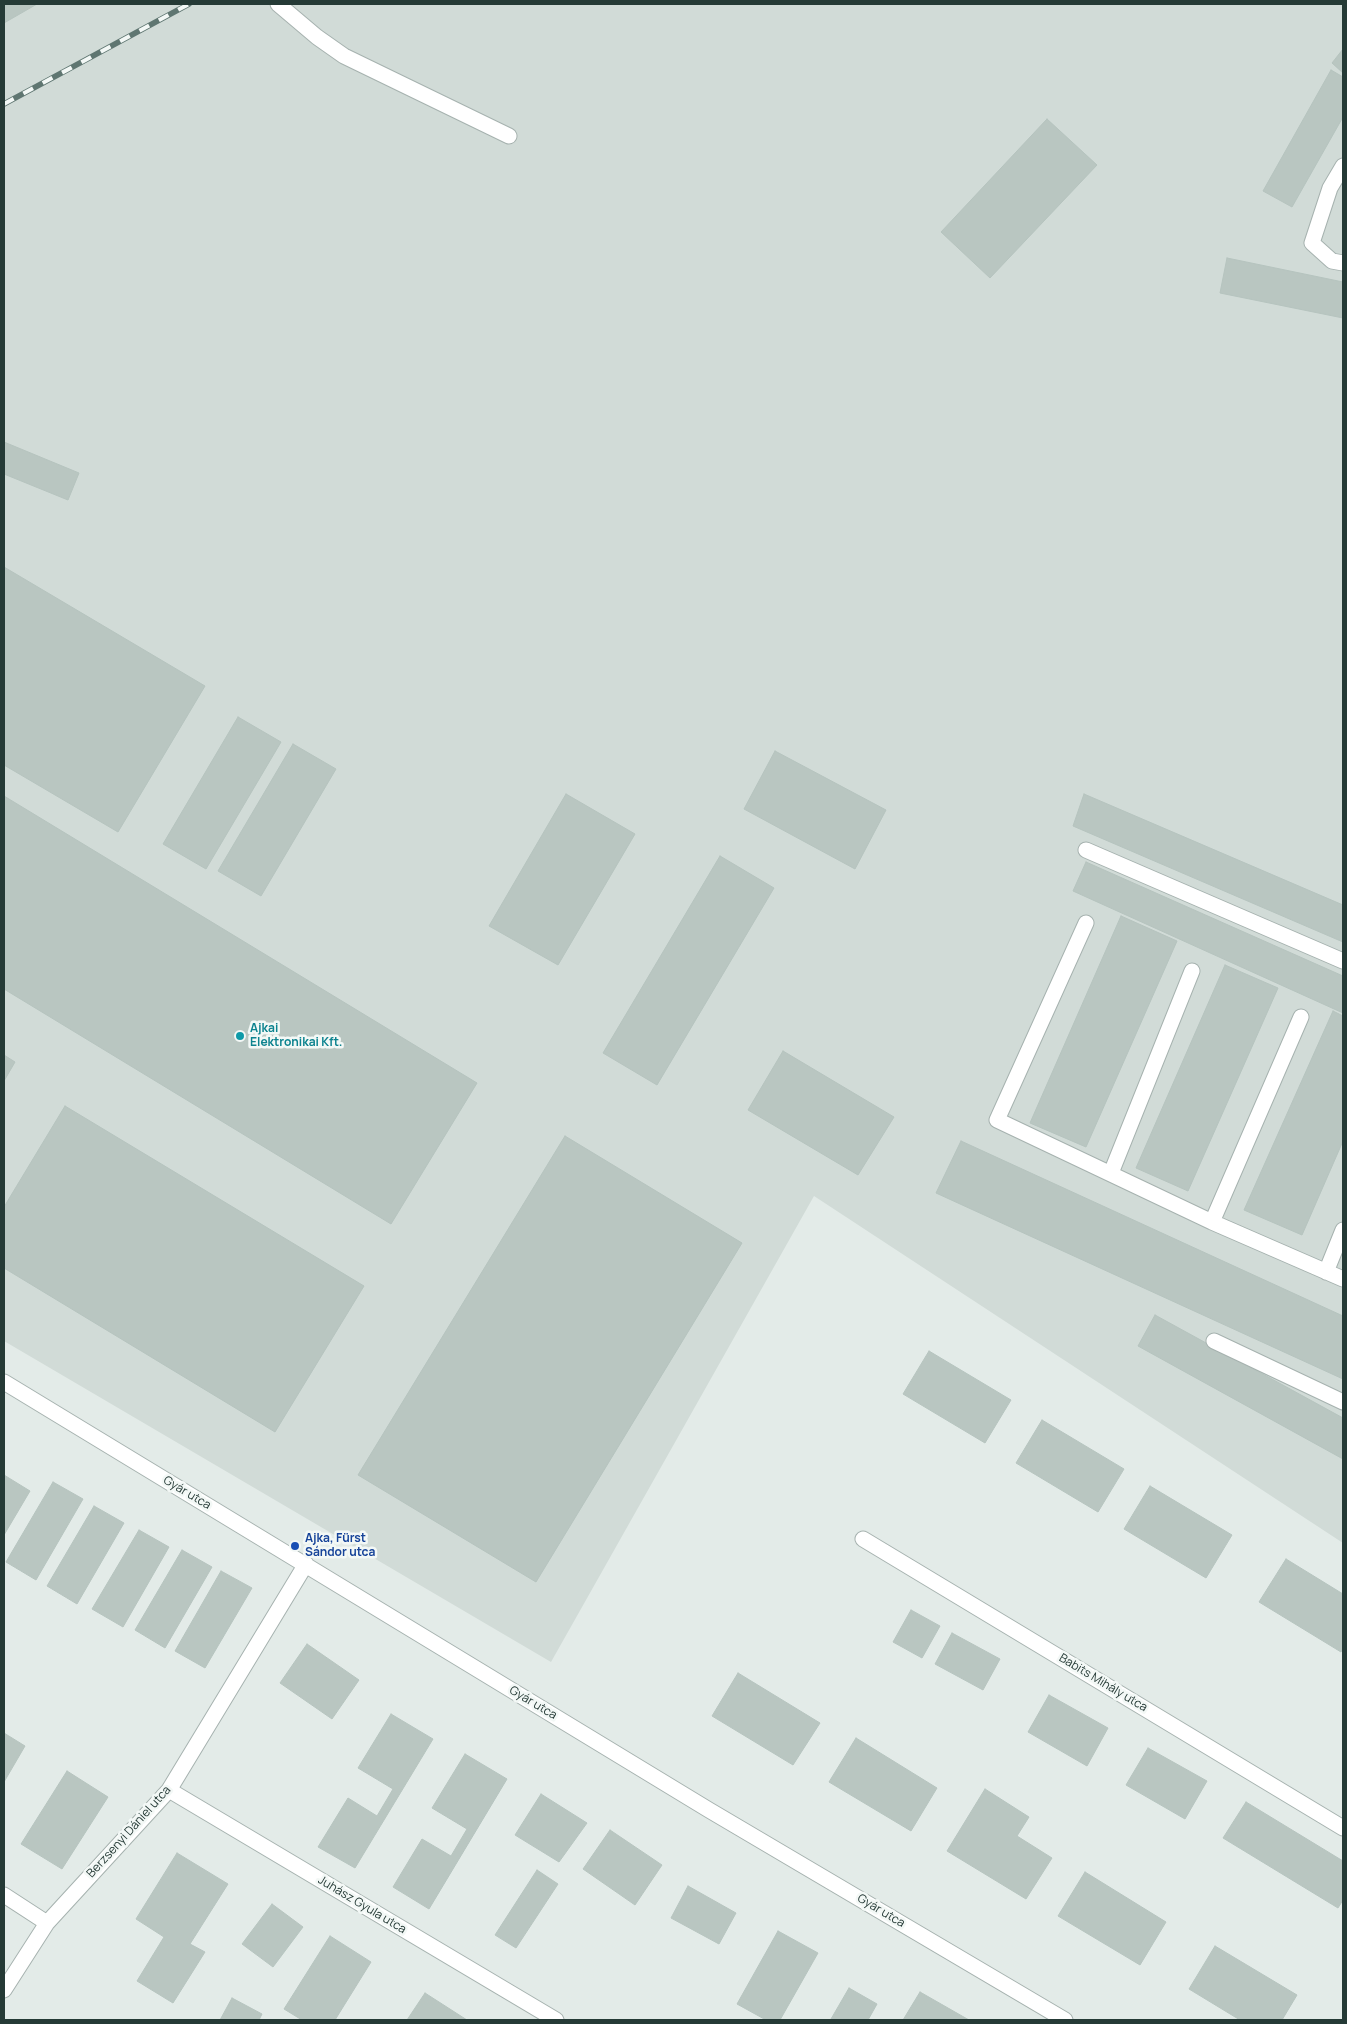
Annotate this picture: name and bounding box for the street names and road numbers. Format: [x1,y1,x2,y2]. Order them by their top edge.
street label: Gyár utca [161,1473,213,1513]
street label: Babits Mihály utca [1056,1651,1150,1715]
street label: Gyár utca [507,1683,559,1723]
street label: Berzsenyi Dániel utca [84,1783,174,1881]
street label: Juhász Gyula utca [315,1873,409,1937]
street label: Gyár utca [855,1891,907,1931]

